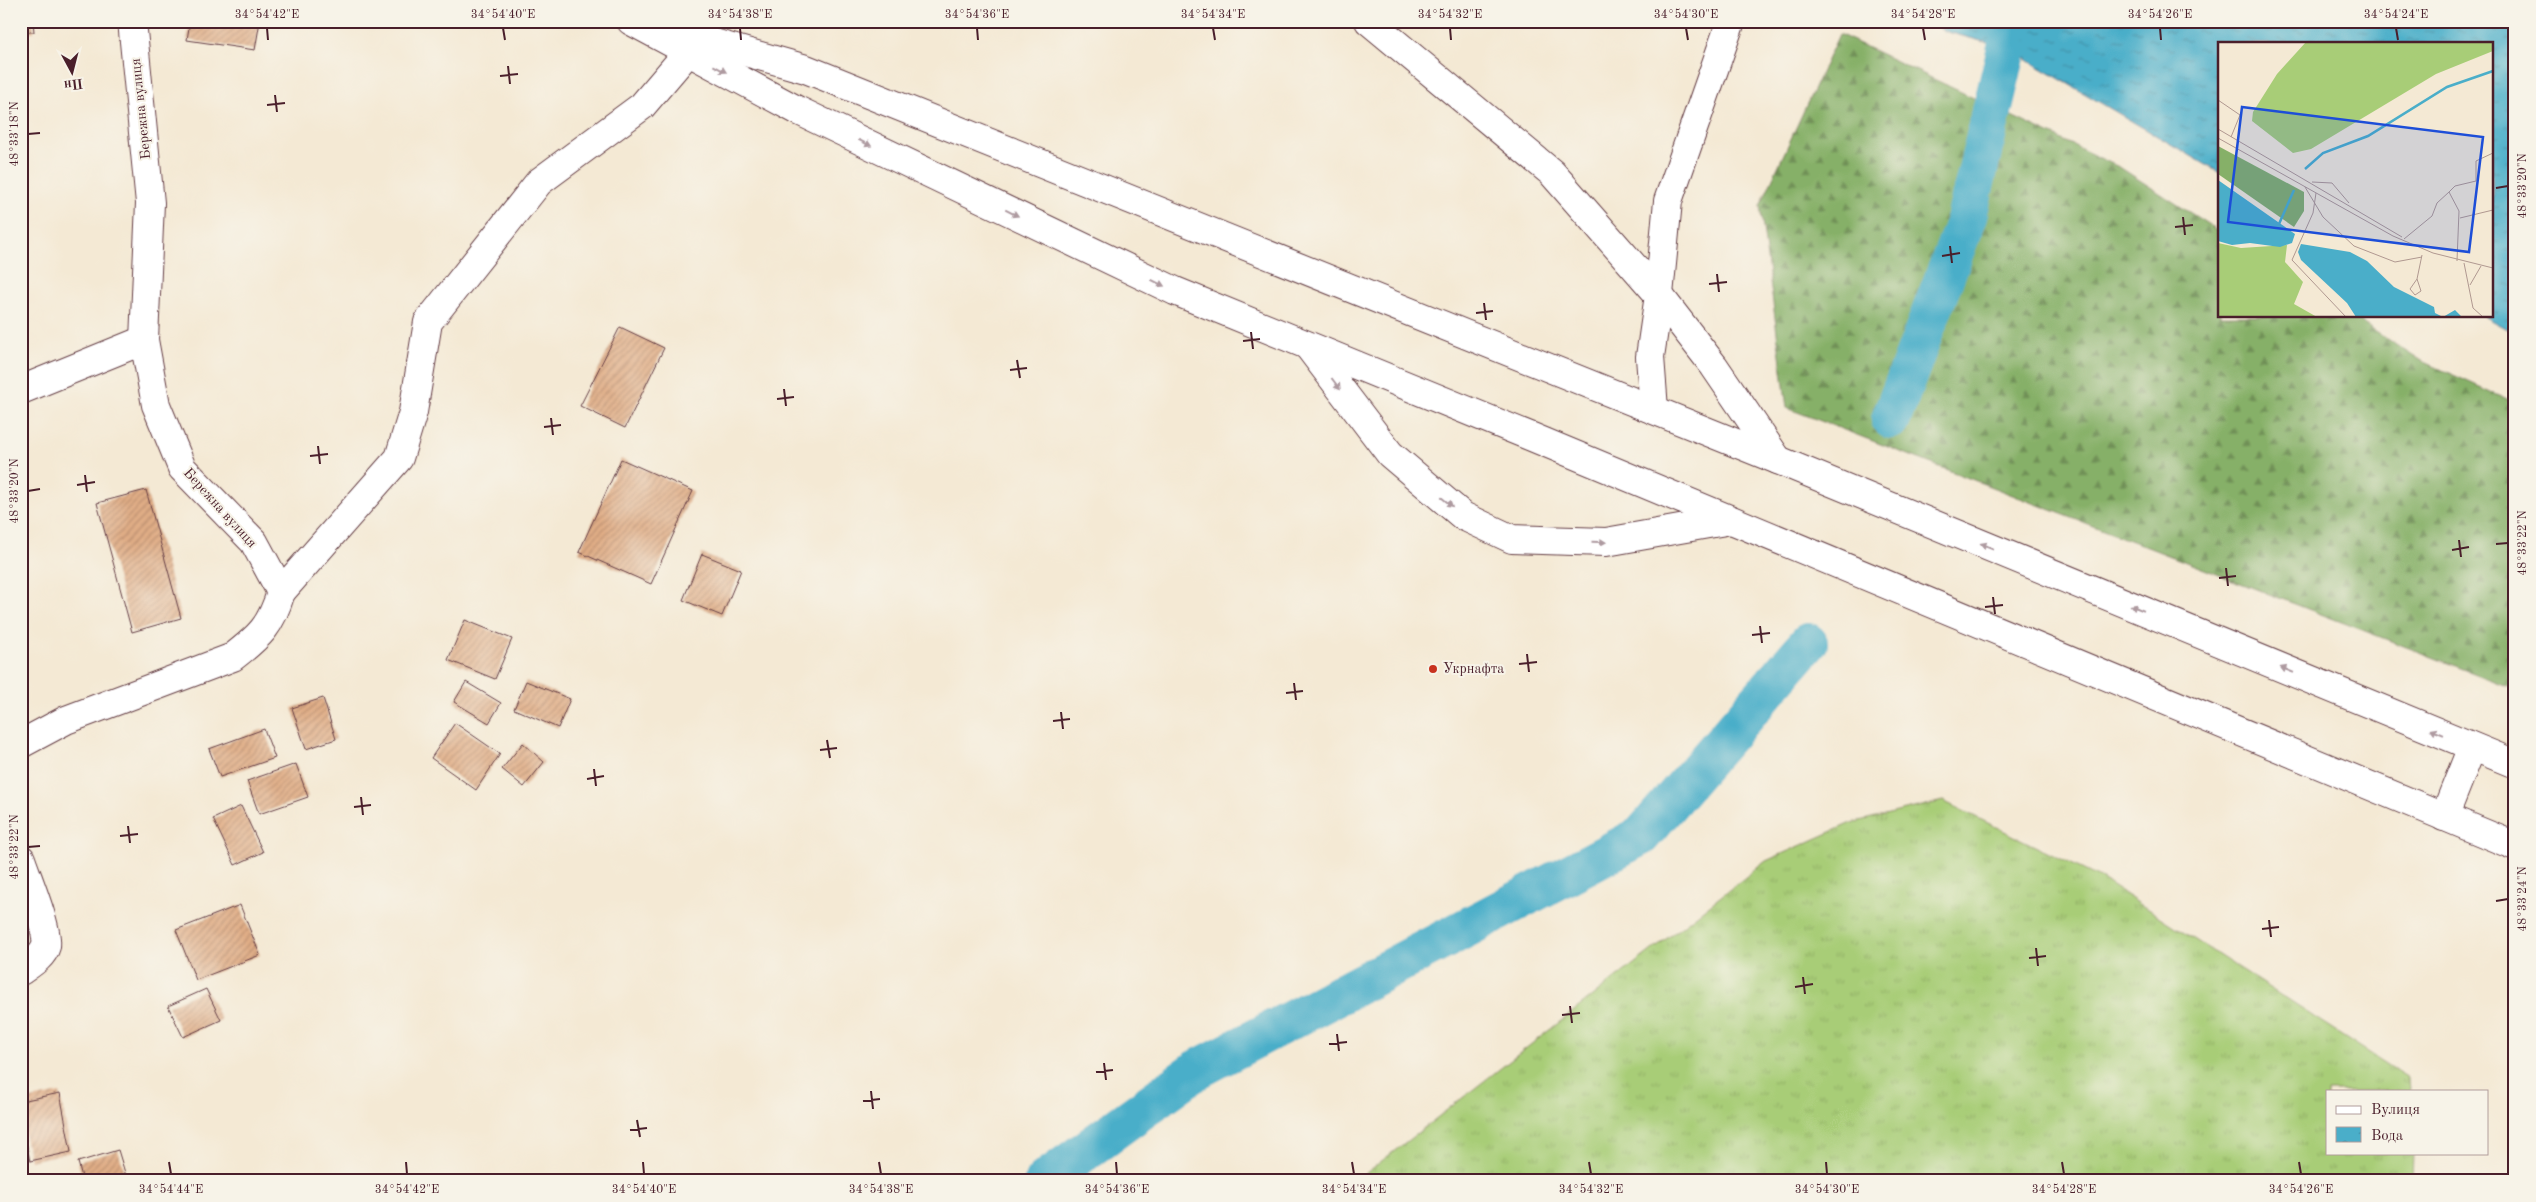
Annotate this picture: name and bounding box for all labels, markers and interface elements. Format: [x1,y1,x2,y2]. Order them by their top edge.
text: 34°54'42"E [235,8,299,21]
text: 34°54'40"E [471,8,535,21]
text: 34°54'38"E [708,8,772,21]
text: 34°54'36"E [945,8,1009,21]
text: 34°54'34"E [1181,8,1245,21]
text: 34°54'32"E [1418,8,1482,21]
text: 34°54'30"E [1654,8,1718,21]
text: 34°54'28"E [1891,8,1955,21]
text: 34°54'26"E [2128,8,2192,21]
text: 34°54'24"E [2364,8,2428,21]
inset map [2218,42,2494,318]
north arrow [48,48,98,98]
street label: Бережна вулиця [129,58,153,160]
one-way arrow [713,65,727,73]
text: Пн [63,76,84,92]
text: 48°33'18"N [9,101,21,167]
one-way arrow [858,139,872,147]
text: 48°33'20"N [2517,153,2529,219]
one-way arrow [1004,208,1019,217]
one-way arrow [1151,279,1165,287]
one-way arrow [1331,377,1342,390]
text: 48°33'20"N [9,458,21,524]
street label: Бережна вулиця [181,466,259,550]
one-way arrow [1440,496,1453,507]
text: 48°33'22"N [2517,510,2529,576]
one-way arrow [1591,538,1607,546]
one-way arrow [1979,542,1994,550]
one-way arrow [2129,604,2144,612]
place label: Укрнафта [1443,662,1504,677]
marker: Укрнафта [1427,663,1439,675]
one-way arrow [2280,666,2294,674]
one-way arrow [2430,728,2444,736]
text: 48°33'22"N [9,814,21,880]
text: 48°33'24"N [2517,866,2529,932]
legend [2326,1090,2488,1154]
text: Вулиця [2371,1103,2420,1118]
text: Вода [2371,1129,2404,1144]
text: 34°54'44"E [139,1183,203,1196]
text: 34°54'42"E [375,1183,439,1196]
text: 34°54'40"E [612,1183,676,1196]
text: 34°54'38"E [849,1183,913,1196]
text: 34°54'36"E [1085,1183,1149,1196]
text: 34°54'34"E [1322,1183,1386,1196]
text: 34°54'32"E [1559,1183,1623,1196]
text: 34°54'30"E [1795,1183,1859,1196]
text: 34°54'28"E [2032,1183,2096,1196]
text: 34°54'26"E [2269,1183,2333,1196]

